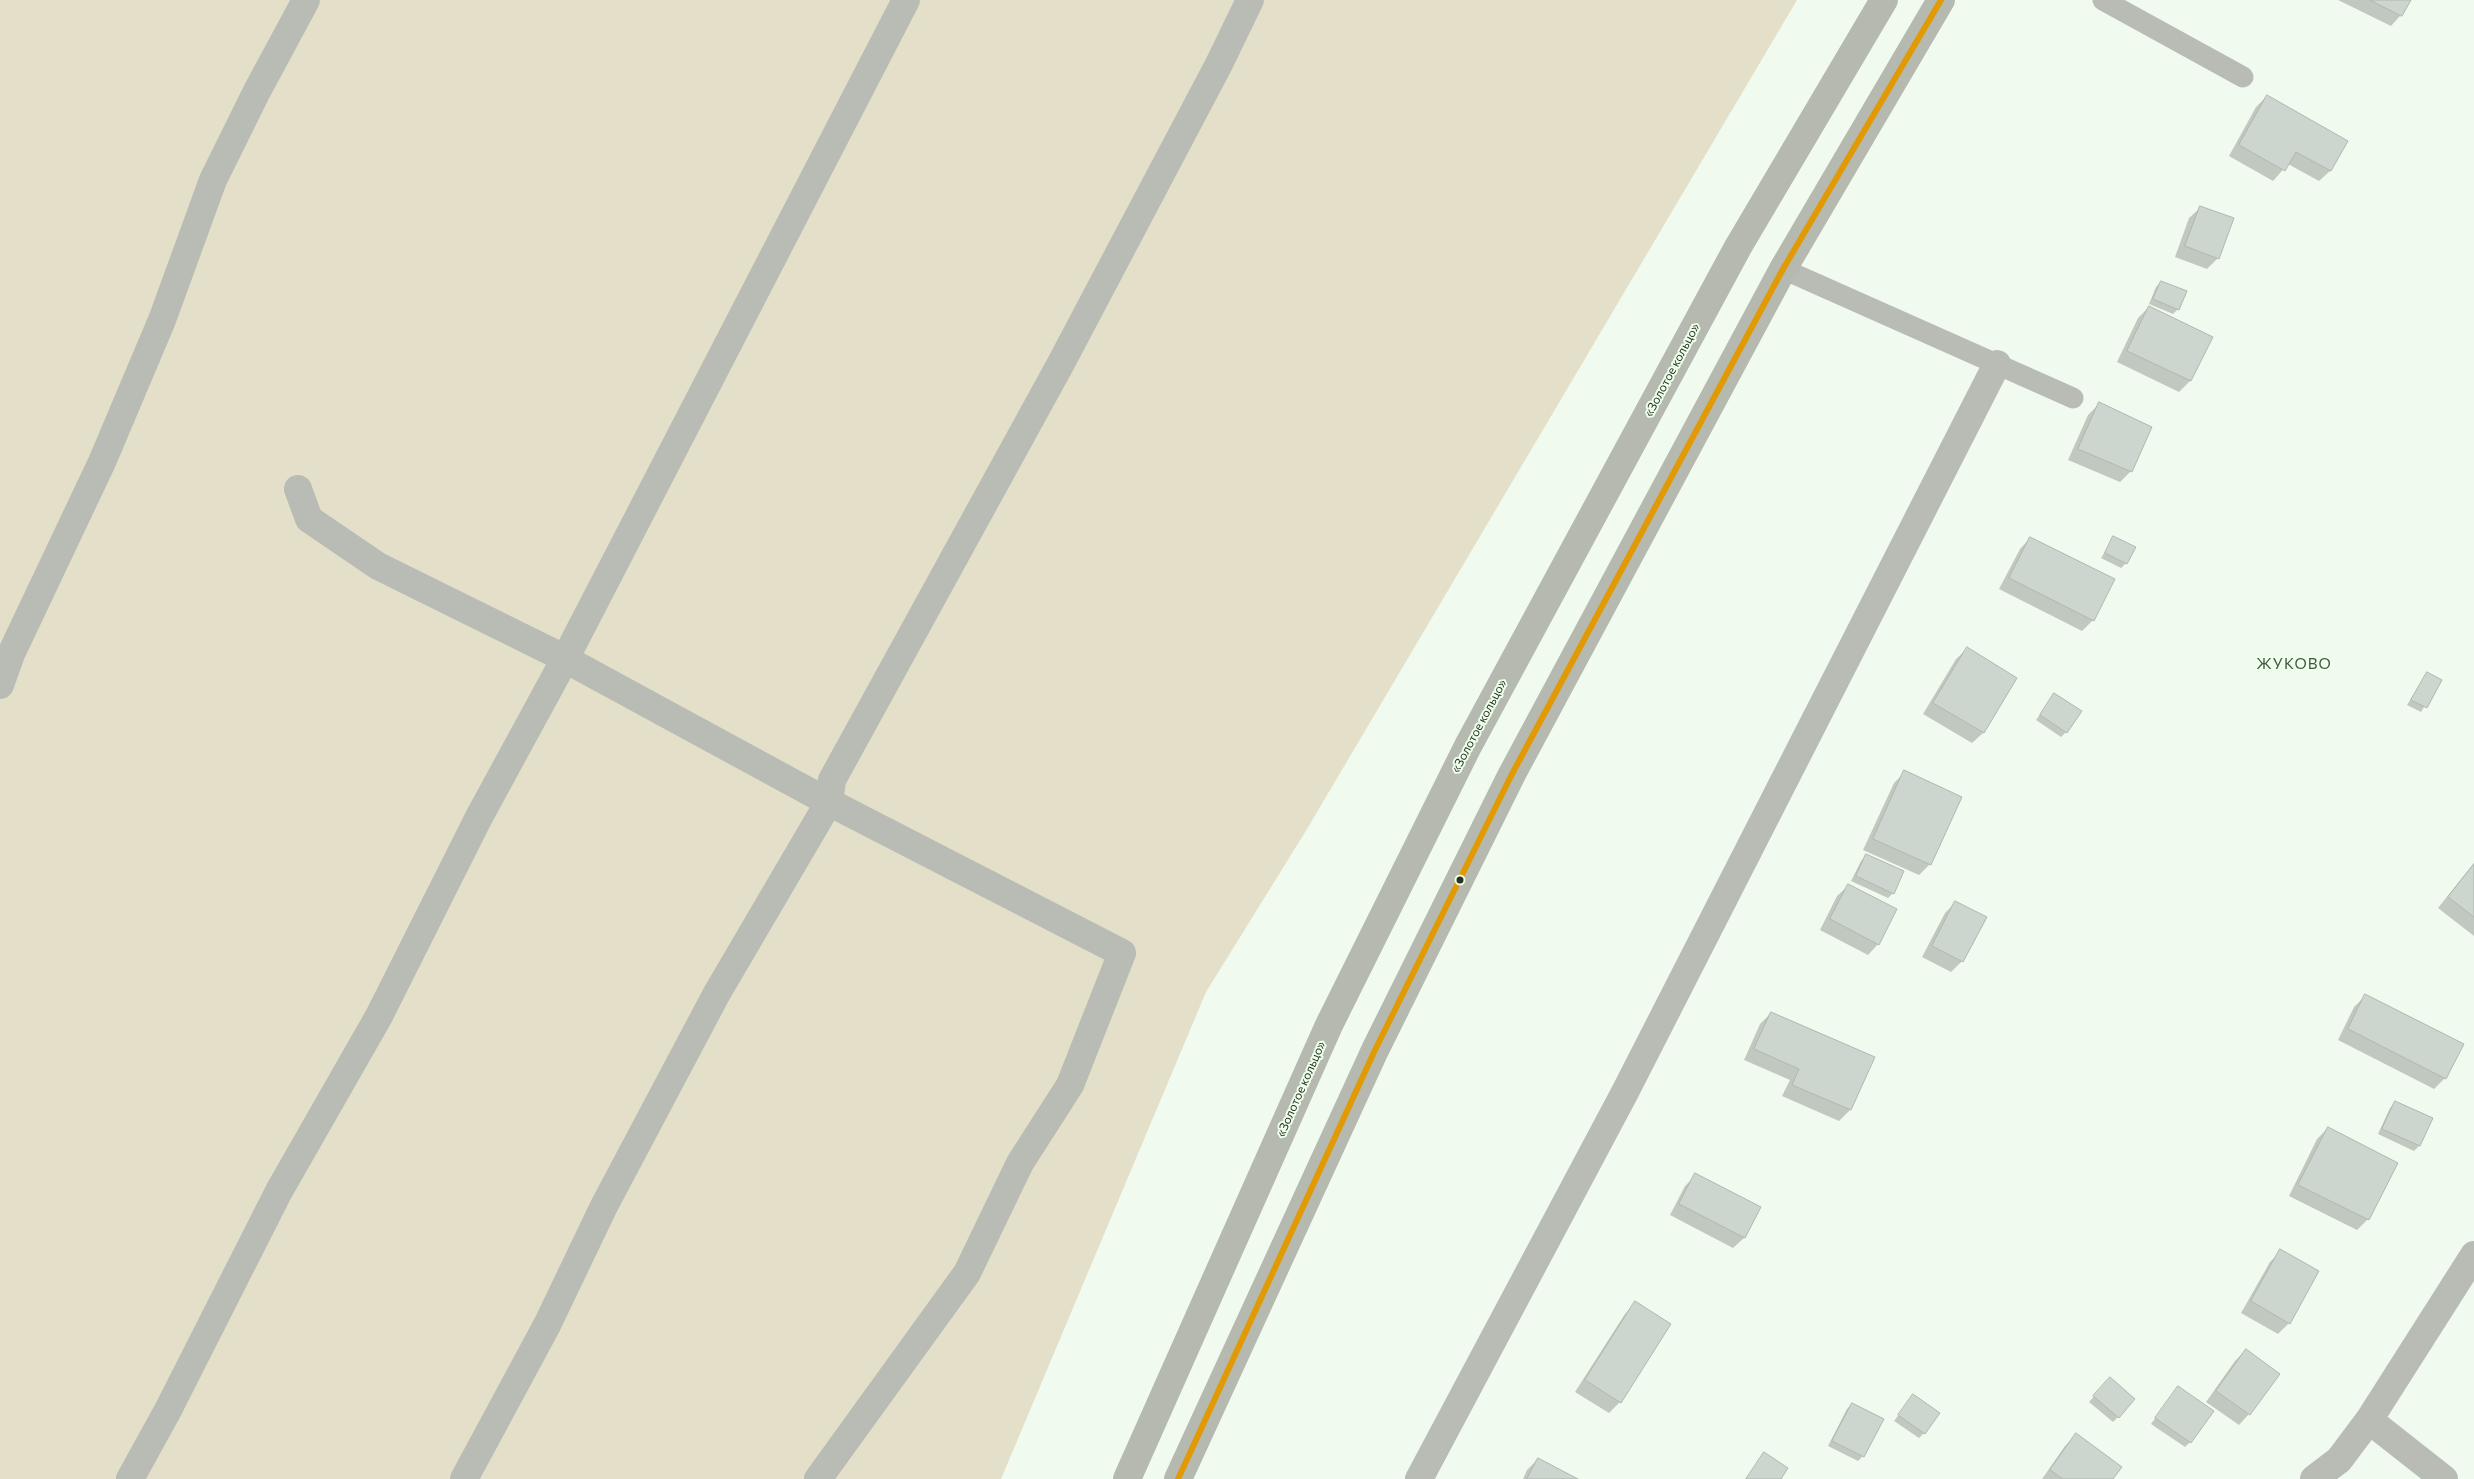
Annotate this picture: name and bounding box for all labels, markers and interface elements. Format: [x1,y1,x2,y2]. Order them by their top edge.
street label: «Золотое кольцо» [1641,321,1703,419]
district label: ЖУКОВО [2256,655,2332,673]
street label: «Золотое кольцо» [1448,677,1510,775]
unlabelled marker [1455,875,1465,885]
street label: «Золотое кольцо» [1273,1039,1329,1139]

